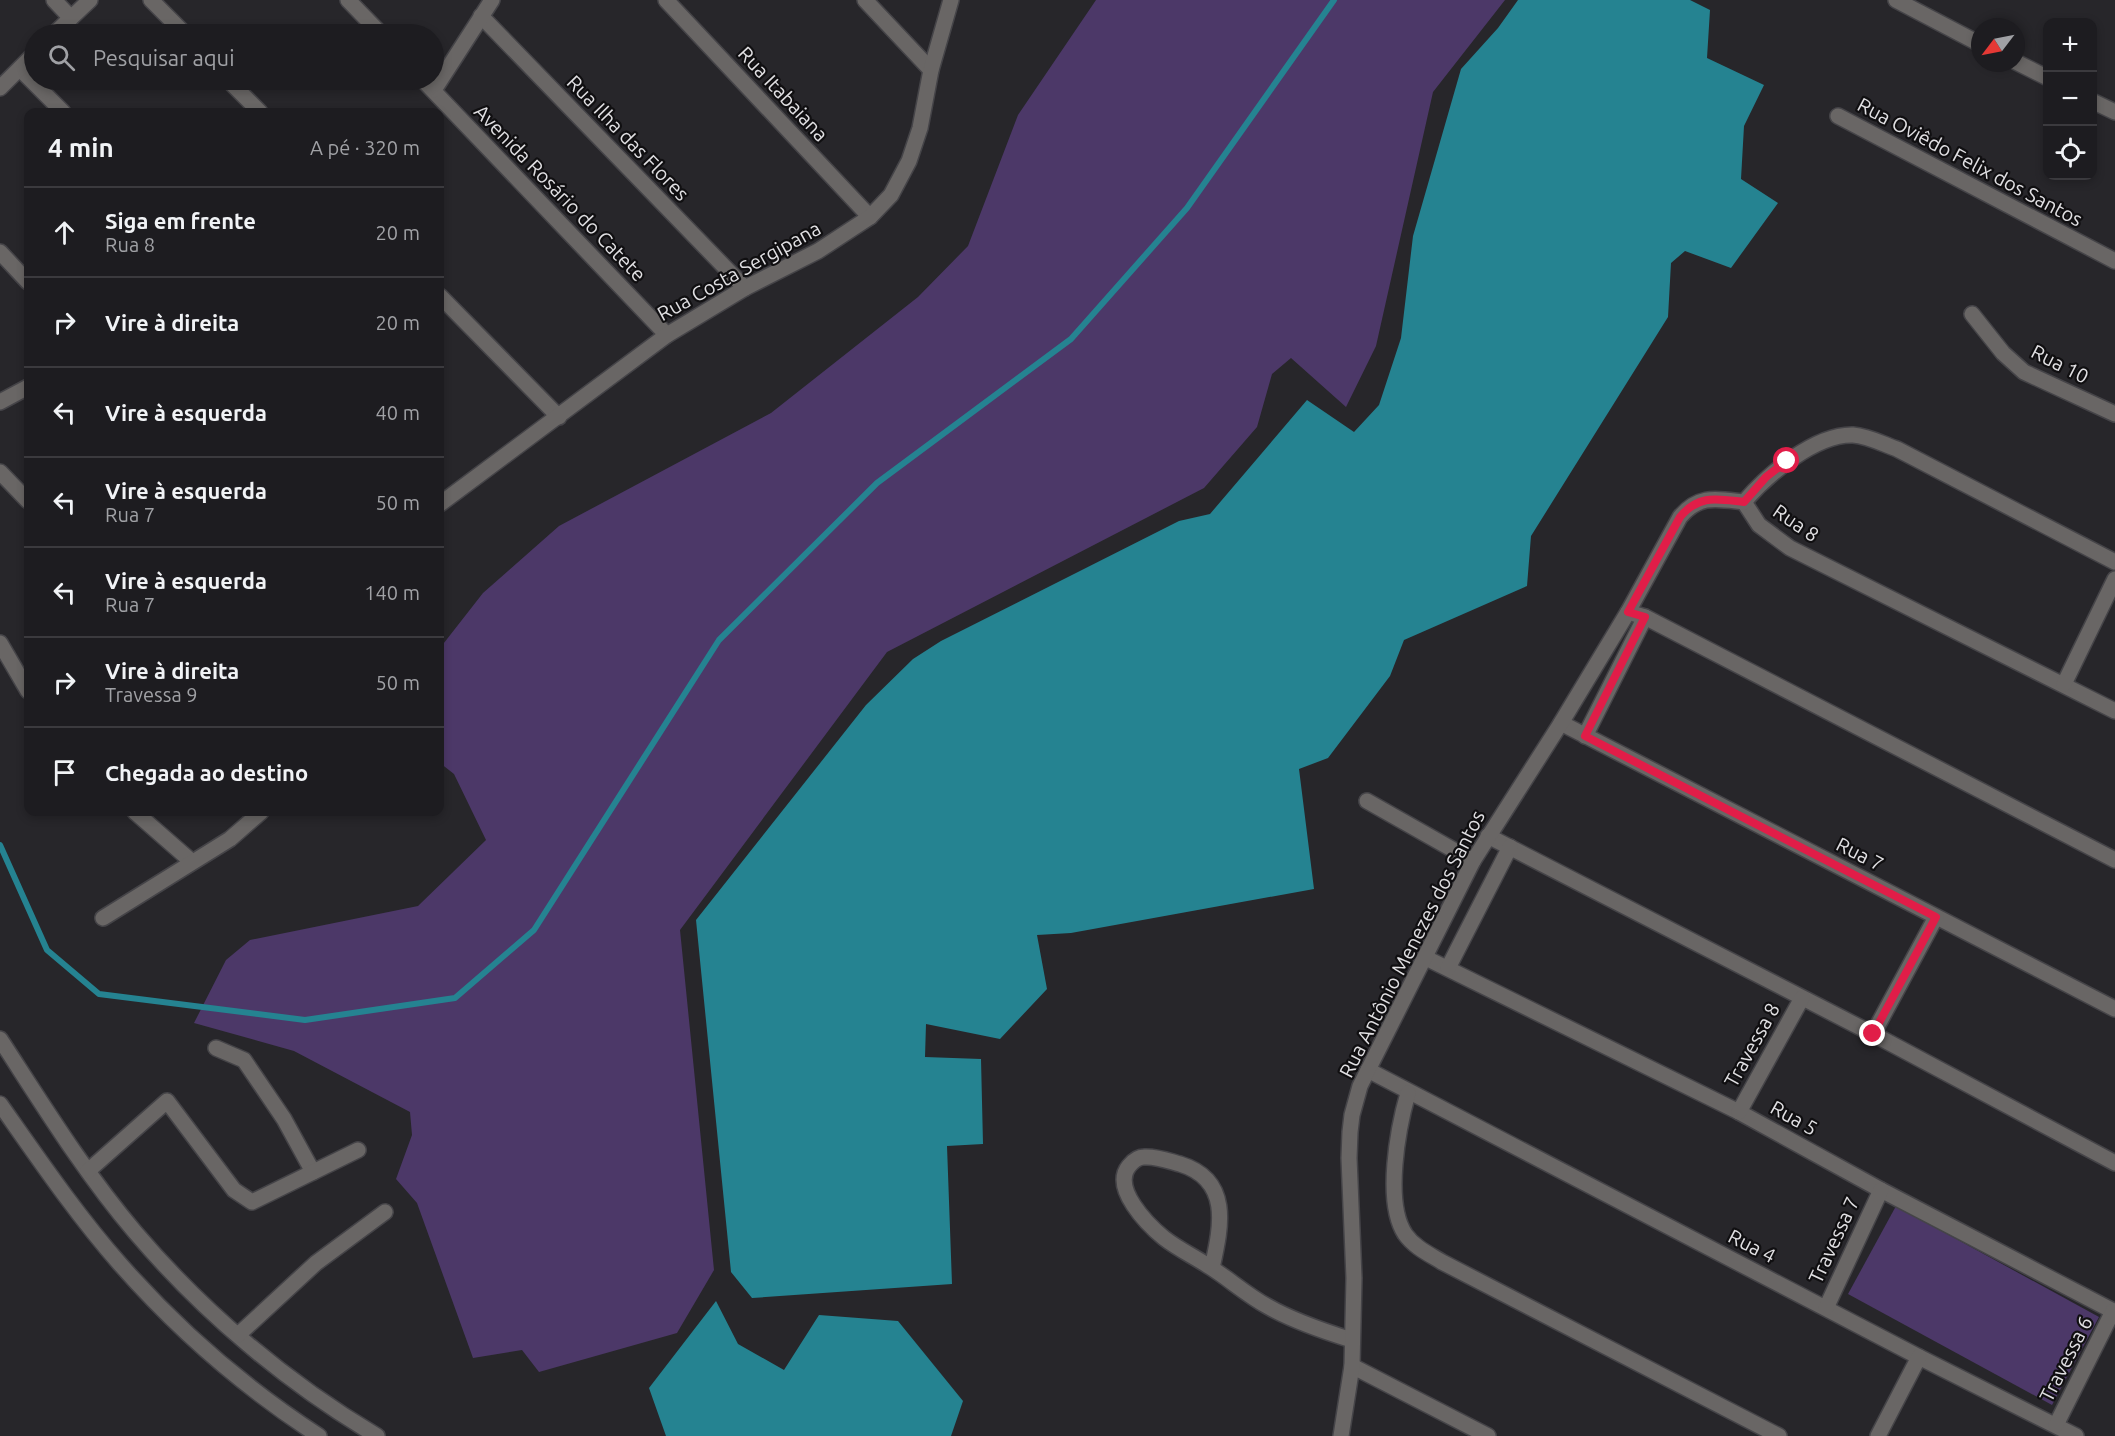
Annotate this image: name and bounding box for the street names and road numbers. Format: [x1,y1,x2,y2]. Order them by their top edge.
street label: Rua Itabaiana [734,42,833,146]
street label: Rua Ilha das Flores [563,70,694,205]
street label: Rua Oviêdo Felix dos Santos [1854,92,2087,231]
street label: Avenida Rosário do Catete [470,100,651,286]
street label: Rua Costa Sergipana [653,216,824,325]
street label: Rua 10 [2028,339,2093,388]
street label: Rua 8 [1769,499,1823,546]
street label: Rua Antônio Menezes dos Santos [1334,806,1489,1081]
street label: Rua 7 [1833,832,1888,875]
street label: Travessa 8 [1719,999,1784,1091]
street label: Rua 5 [1767,1095,1822,1140]
street label: Travessa 7 [1804,1193,1864,1287]
street label: Rua 4 [1725,1224,1780,1267]
street label: Travessa 6 [2034,1312,2097,1405]

